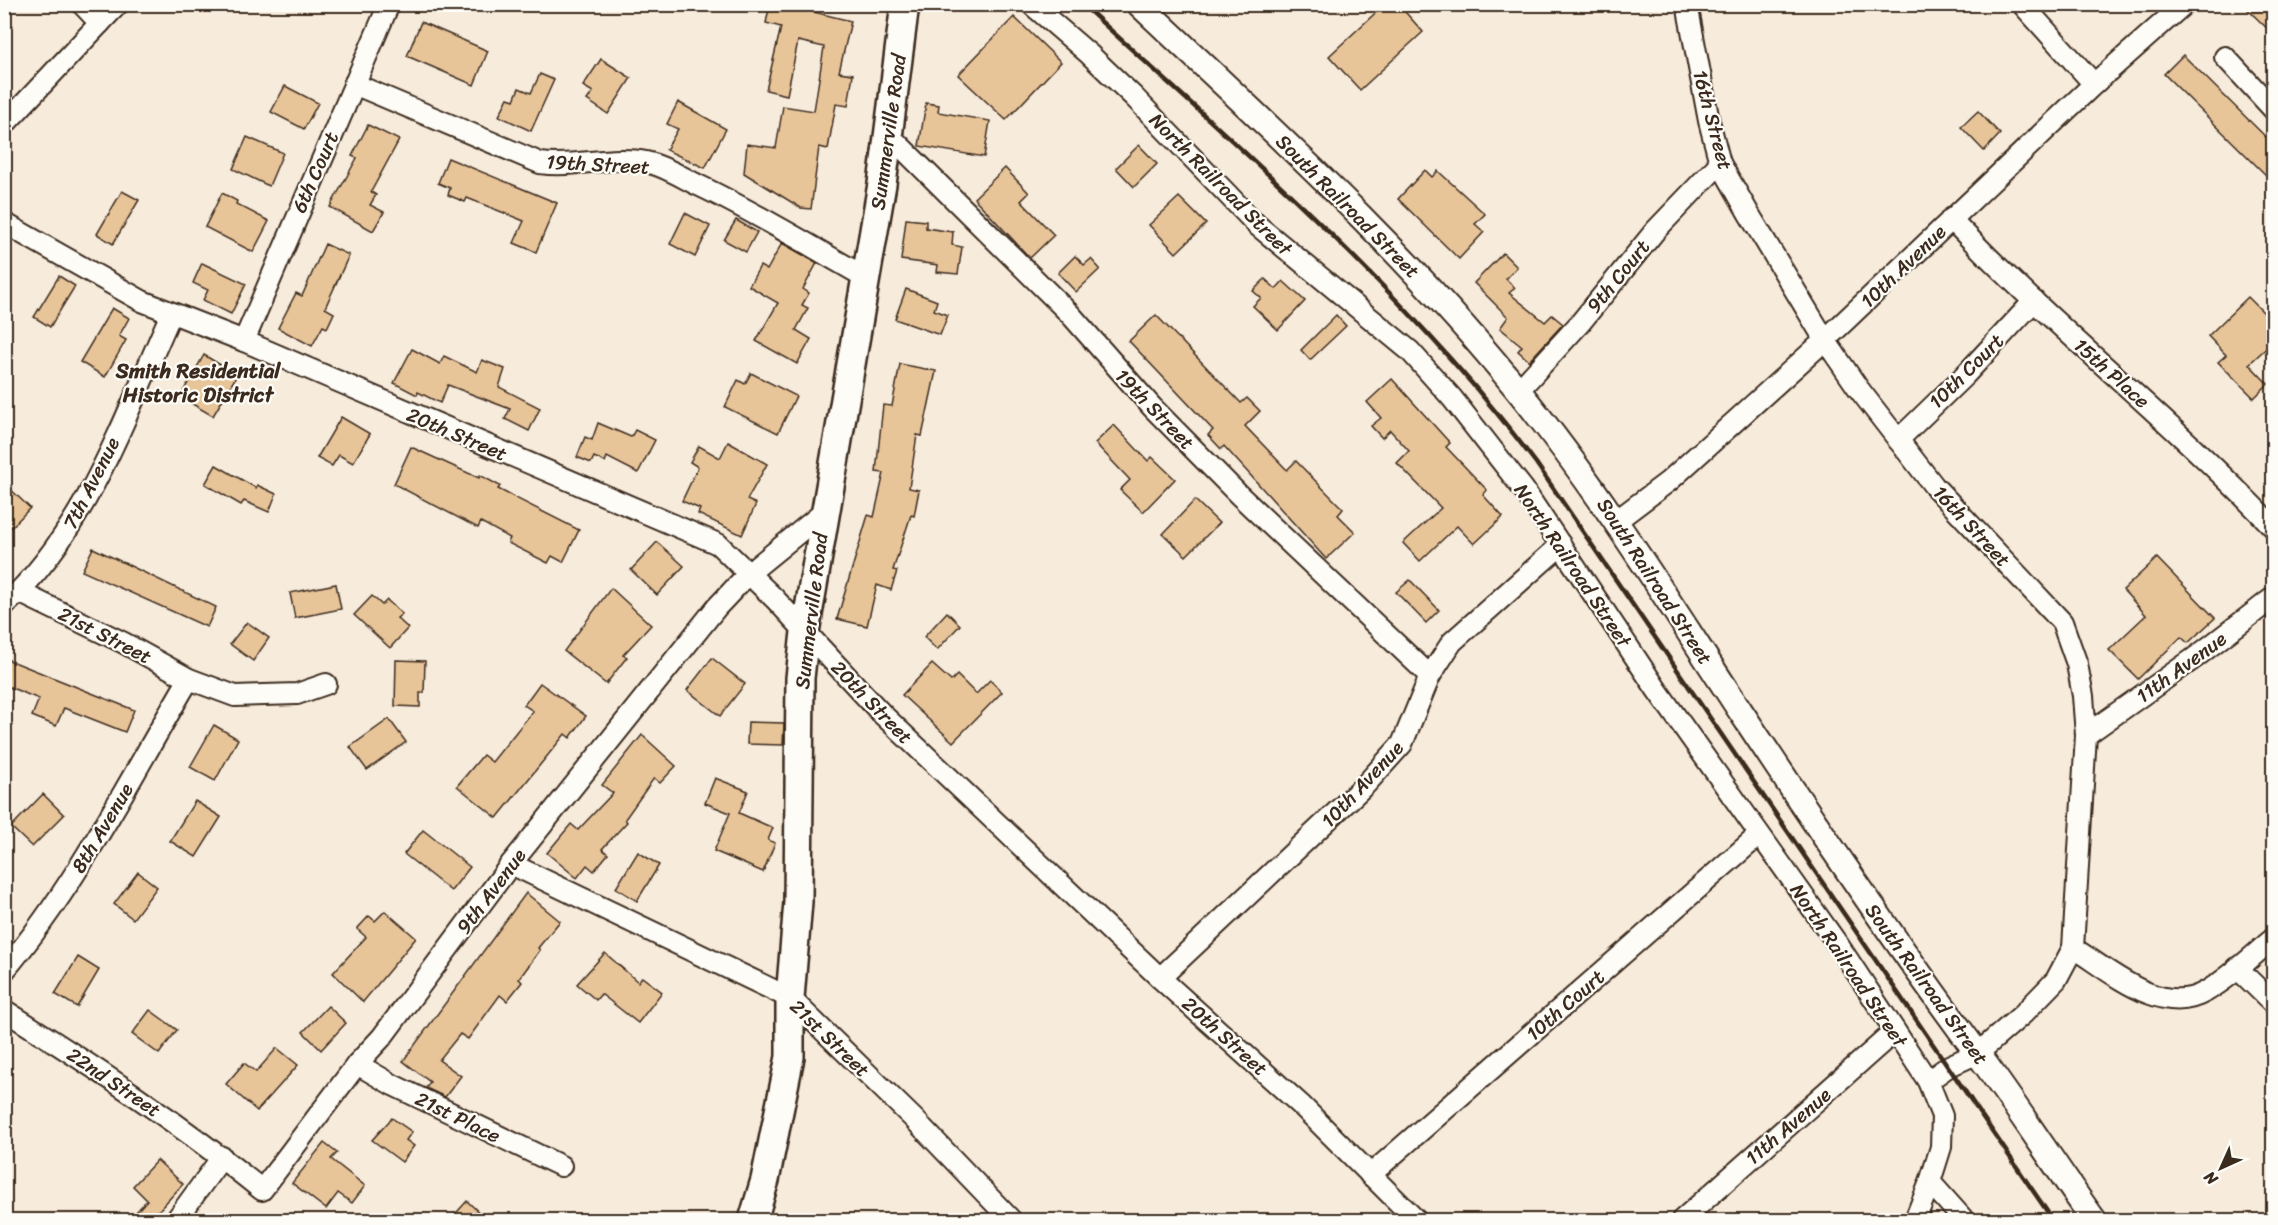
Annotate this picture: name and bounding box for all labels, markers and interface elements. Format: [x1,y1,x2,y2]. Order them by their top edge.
street label: Summerville Road [860,50,917,212]
street label: 16th Street [1682,66,1743,174]
street label: North Railroad Street [1141,104,1301,265]
street label: 6th Court [282,126,349,219]
street label: South Railroad Street [1267,126,1429,287]
street label: 19th Street [545,144,651,185]
street label: 10th Avenue [1852,215,1955,317]
street label: 9th Court [1577,231,1660,321]
street label: 10th Court [1920,325,2013,418]
street label: 15th Place [2065,329,2158,418]
district label: Smith Residential Historic District [115,352,281,414]
street label: 19th Street [1106,360,1203,459]
street label: 20th Street [401,397,513,472]
street label: 7th Avenue [53,431,130,536]
street label: North Railroad Street [1504,476,1641,655]
street label: 16th Street [1924,477,2020,576]
street label: South Railroad Street [1587,491,1722,672]
street label: Summerville Road [785,530,839,691]
street label: 21st Street [52,597,158,674]
street label: 11th Avenue [2128,622,2235,713]
street label: 20th Street [822,652,921,753]
street label: 10th Avenue [1312,732,1413,836]
street label: 8th Avenue [62,776,143,880]
street label: 9th Avenue [447,840,536,942]
street label: North Railroad Street [1780,876,1917,1055]
street label: South Railroad Street [1856,896,1998,1073]
street label: 10th Court [1518,961,1613,1050]
street label: 20th Street [1173,988,1276,1085]
street label: 21st Street [781,991,878,1086]
street label: 22nd Street [59,1038,168,1127]
street label: 11th Avenue [1737,1078,1840,1174]
street label: 21st Place [409,1082,507,1153]
north arrow [2191,1138,2251,1198]
text: N [2196,1163,2226,1193]

